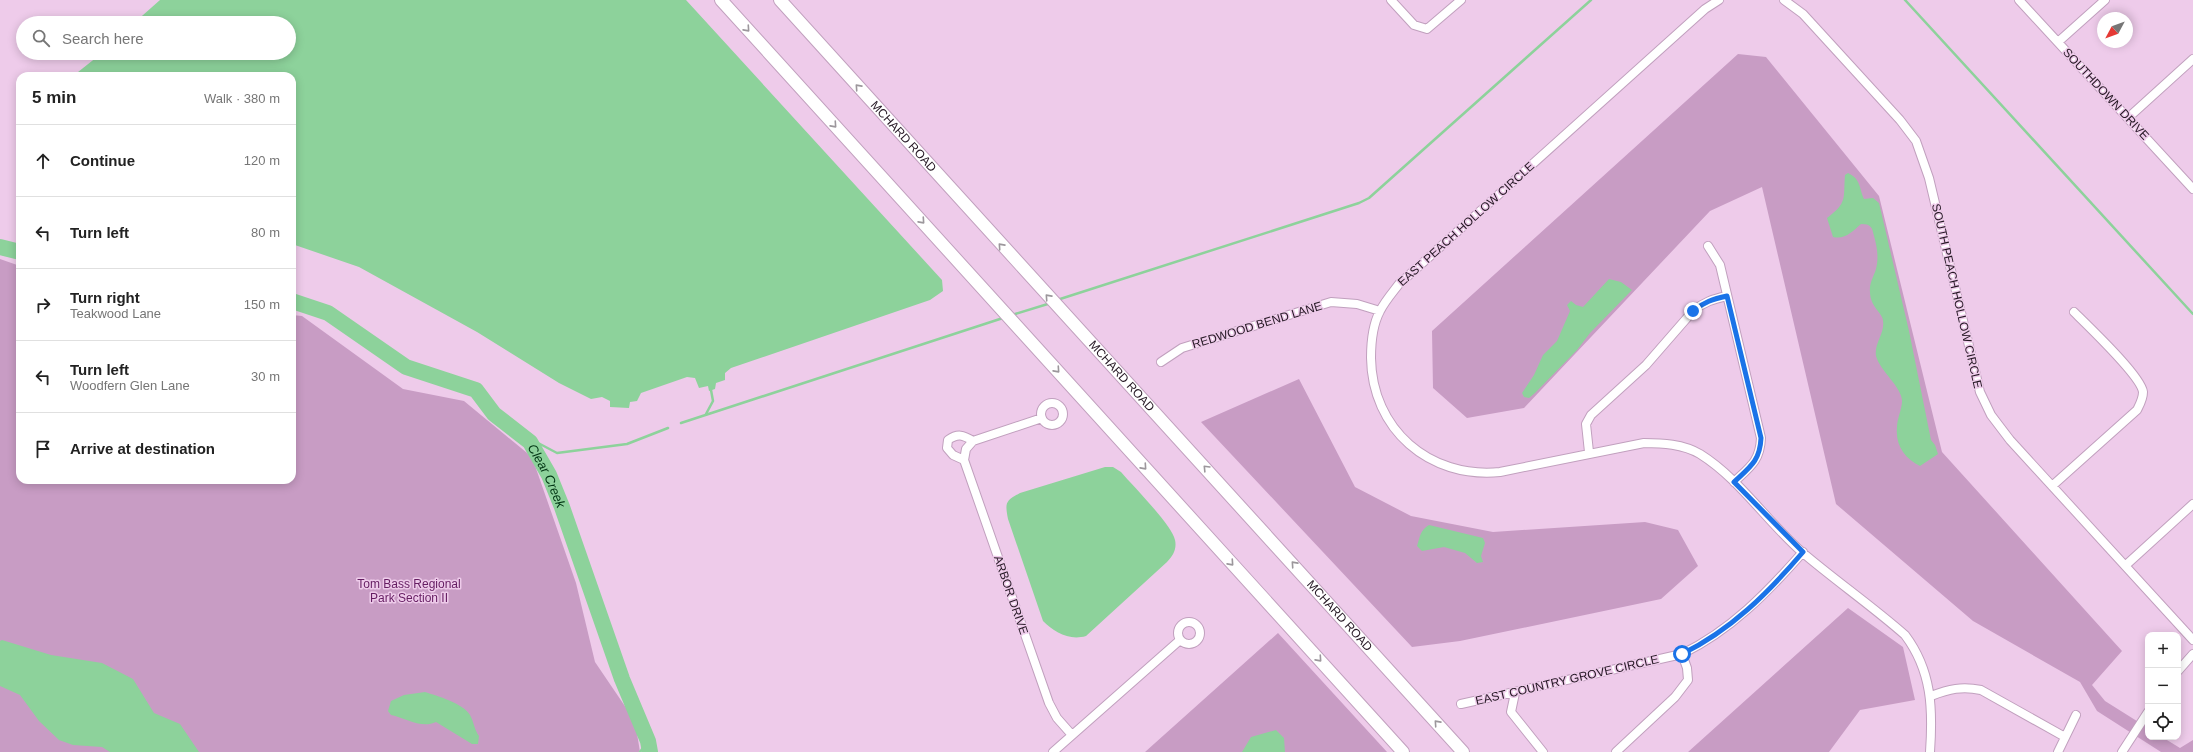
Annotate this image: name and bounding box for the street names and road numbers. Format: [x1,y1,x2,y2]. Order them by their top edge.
street label: SOUTHDOWN DRIVE [2060,45,2152,143]
street label: MCHARD ROAD [868,98,940,175]
street label: EAST PEACH HOLLOW CIRCLE [1395,159,1537,289]
street label: SOUTH PEACH HOLLOW CIRCLE [1929,202,1985,390]
street label: REDWOOD BEND LANE [1190,299,1324,351]
street label: MCHARD ROAD [1086,338,1158,414]
street label: ARBOR DRIVE [991,554,1031,636]
street label: MCHARD ROAD [1304,577,1376,654]
street label: EAST COUNTRY GROVE CIRCLE [1474,652,1660,708]

